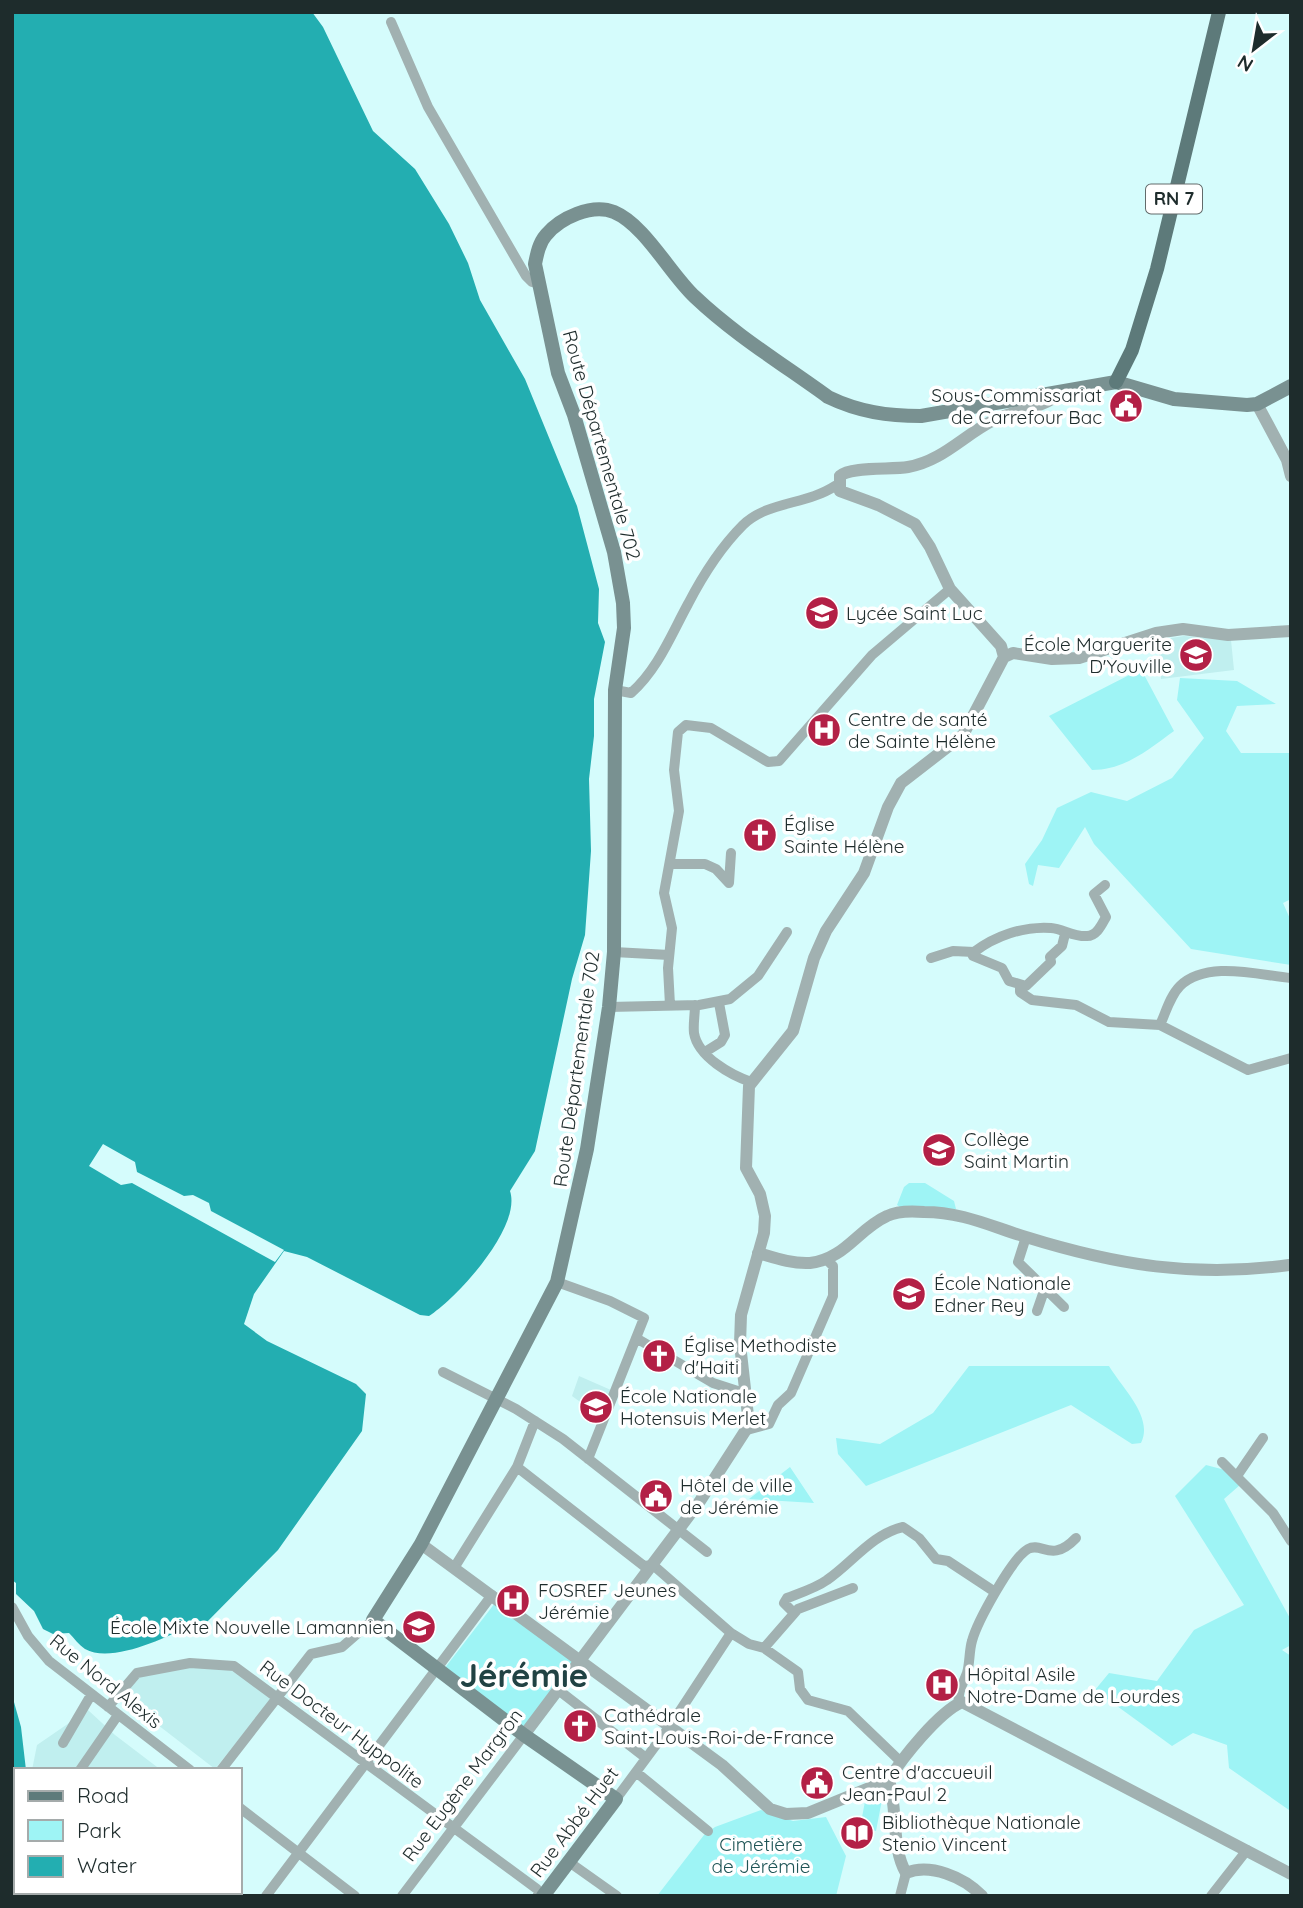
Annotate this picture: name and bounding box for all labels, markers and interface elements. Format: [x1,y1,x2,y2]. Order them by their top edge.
north arrow [1219,14,1289,84]
text: N [1233,50,1257,77]
road number: RN 7 [1146,184,1202,214]
street label: Route Départementale 702 [558,327,646,563]
place label: Sous-Commissariat de Carrefour Bac [931,383,1102,429]
public building icon: Sous-Commissariat de Carrefour Bac [1107,387,1145,425]
school or university icon: Lycée Saint Luc [803,594,841,632]
place label: Lycée Saint Luc [846,601,983,625]
place label: École Marguerite D'Youville [1024,632,1172,678]
school or university icon: École Marguerite D'Youville [1177,636,1215,674]
place label: Centre de santé de Sainte Hélène [848,707,996,753]
hospital icon: Centre de santé de Sainte Hélène [805,711,843,749]
place label: Église Sainte Hélène [784,812,905,858]
church icon: Église Sainte Hélène [741,816,779,854]
street label: Route Départementale 702 [548,950,604,1188]
place label: Collège Saint Martin [964,1127,1069,1173]
school or university icon: Collège Saint Martin [920,1131,958,1169]
place label: École Nationale Edner Rey [934,1271,1071,1317]
school or university icon: École Nationale Edner Rey [890,1275,928,1313]
place label: Église Methodiste d'Haiti [684,1333,837,1379]
church icon: Église Methodiste d'Haiti [640,1337,678,1375]
place label: École Nationale Hotensuis Merlet [620,1384,766,1430]
school or university icon: École Nationale Hotensuis Merlet [577,1388,615,1426]
place label: Hôtel de ville de Jérémie [680,1473,793,1519]
public building icon: Hôtel de ville de Jérémie [637,1477,675,1515]
place label: FOSREF Jeunes Jérémie [538,1578,676,1624]
hospital icon: FOSREF Jeunes Jérémie [494,1582,532,1620]
school or university icon: École Mixte Nouvelle Lamannien [400,1608,438,1646]
place label: École Mixte Nouvelle Lamannien [110,1615,394,1639]
street label: Rue Nord Alexis [45,1628,167,1734]
street label: Rue Docteur Hyppolite [255,1654,429,1794]
district label: Jérémie [460,1654,588,1695]
place label: Hôpital Asile Notre-Dame de Lourdes [967,1662,1180,1708]
hospital icon: Hôpital Asile Notre-Dame de Lourdes [923,1666,961,1704]
place label: Cathédrale Saint-Louis-Roi-de-France [604,1703,834,1749]
street label: Rue Eugène Margron [397,1704,527,1866]
church icon: Cathédrale Saint-Louis-Roi-de-France [561,1707,599,1745]
place label: Centre d'accueuil Jean-Paul 2 [842,1760,993,1806]
street label: Rue Abbé Huet [525,1762,623,1882]
public building icon: Centre d'accueuil Jean-Paul 2 [798,1764,836,1802]
legend [14,1768,242,1894]
text: Road [77,1782,129,1808]
place label: Bibliothèque Nationale Stenio Vincent [882,1810,1081,1856]
library icon: Bibliothèque Nationale Stenio Vincent [838,1814,876,1852]
text: Park [77,1817,121,1843]
park label: Cimetière de Jérémie [712,1832,810,1878]
text: Water [77,1852,137,1878]

